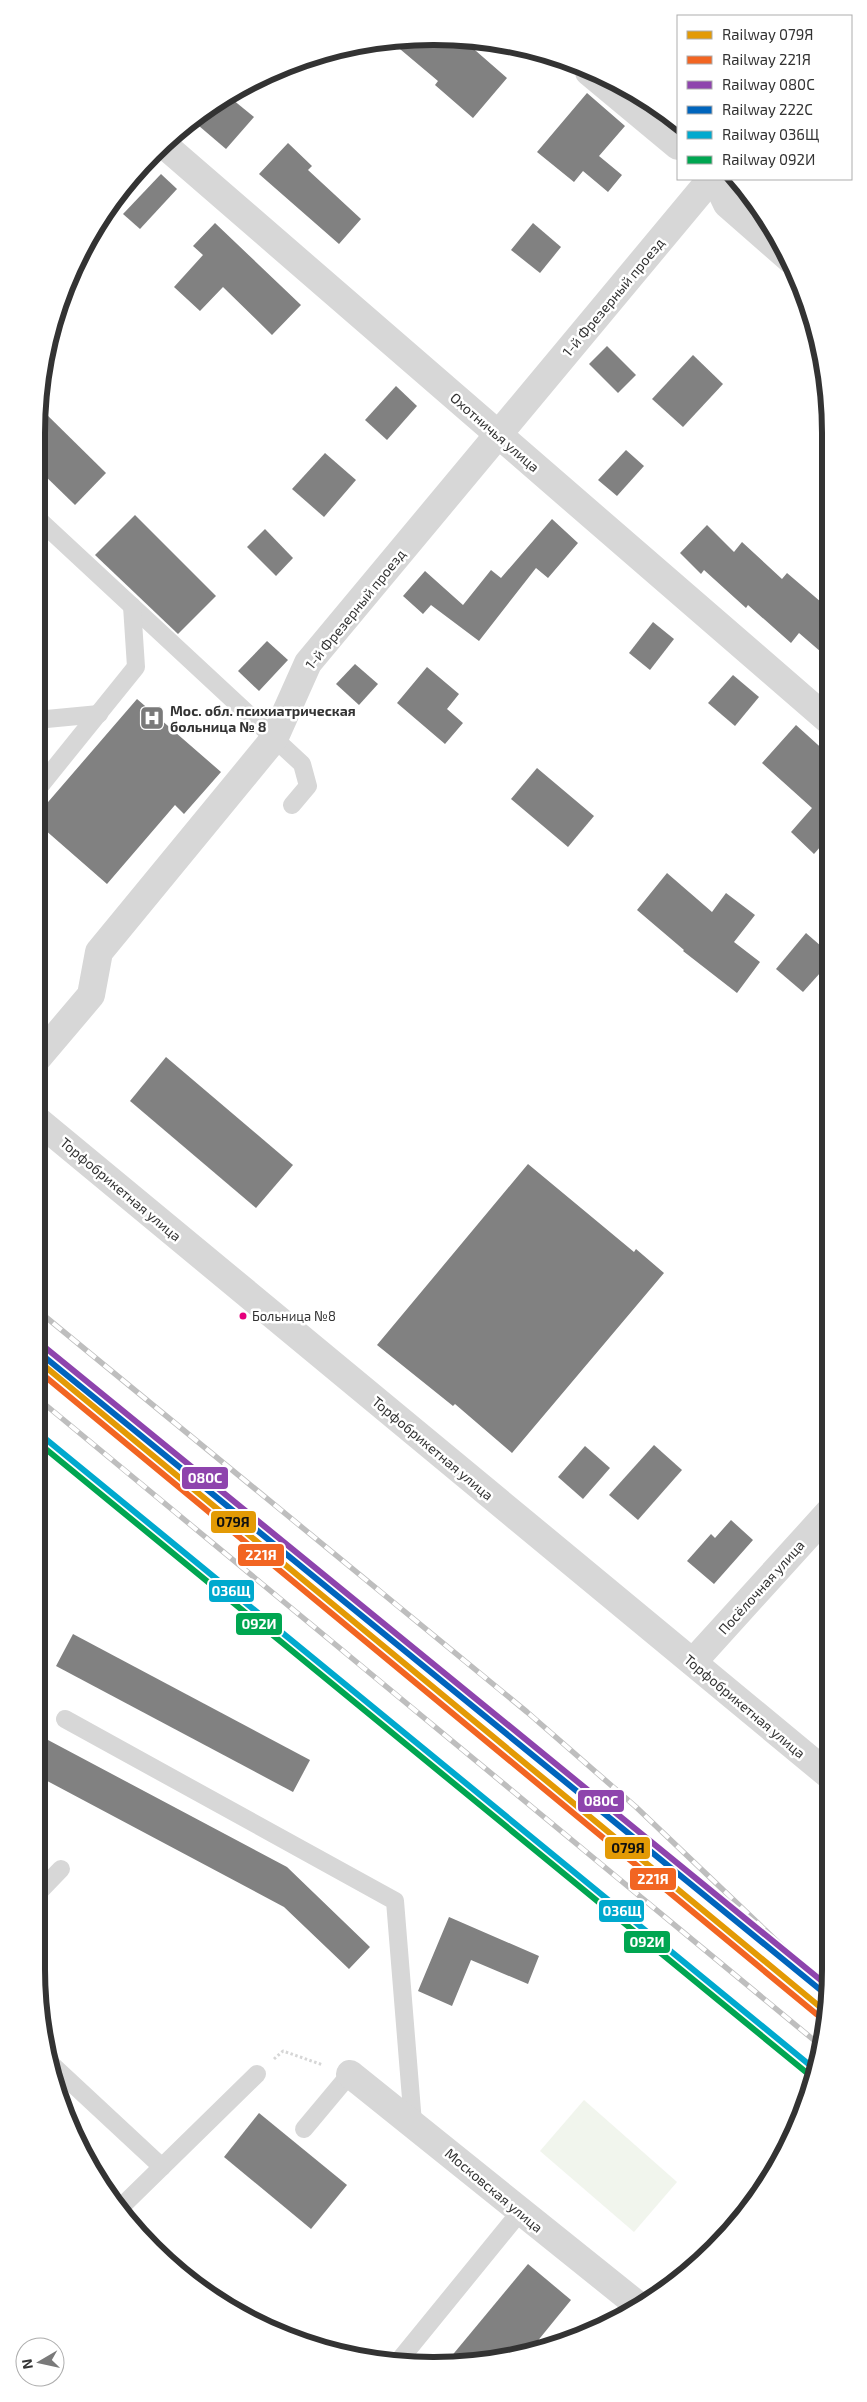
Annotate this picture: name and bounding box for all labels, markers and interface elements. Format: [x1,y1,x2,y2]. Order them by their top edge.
legend [677,15,852,180]
text: Railway 079Я [722,25,813,43]
text: Railway 221Я [722,50,811,68]
text: Railway 080С [722,75,815,93]
text: Railway 222С [722,100,813,118]
text: Railway 036Щ [722,125,819,143]
text: Railway 092И [722,150,815,168]
street label: 1-й Фрезерный проезд [558,234,668,360]
street label: Охотничья улица [447,389,543,475]
street label: 1-й Фрезерный проезд [301,546,409,672]
place label: Мос. обл. психиатрическая больница № 8 [170,702,356,735]
hospital icon: Мос. обл. психиатрическая больница № 8 [139,705,165,731]
street label: Торфобрикетная улица [57,1133,185,1245]
place label: Больница №8 [252,1308,336,1324]
marker: Больница №8 [238,1311,248,1321]
street label: Торфобрикетная улица [369,1392,497,1504]
line badge: 080С [181,1466,229,1490]
text: 080С [188,1469,222,1486]
line badge: 079Я [210,1510,257,1534]
text: 079Я [216,1513,250,1530]
street label: Посёлочная улица [714,1536,808,1638]
line badge: 221Я [237,1543,285,1567]
text: 221Я [245,1546,277,1563]
line badge: 036Щ [208,1579,255,1603]
text: 036Щ [211,1582,251,1599]
line badge: 092И [235,1612,283,1636]
text: 092И [241,1615,277,1632]
street label: Торфобрикетная улица [681,1650,809,1762]
line badge: 080С [577,1789,625,1813]
text: 080С [584,1792,618,1809]
line badge: 079Я [604,1836,651,1860]
text: 079Я [611,1839,645,1856]
line badge: 221Я [629,1867,677,1891]
text: 221Я [637,1870,669,1887]
line badge: 036Щ [598,1899,645,1923]
text: 036Щ [602,1902,642,1919]
line badge: 092И [623,1930,671,1954]
text: 092И [629,1933,665,1950]
street label: Московская улица [442,2144,546,2236]
north arrow [15,2337,65,2387]
text: N [17,2358,36,2370]

